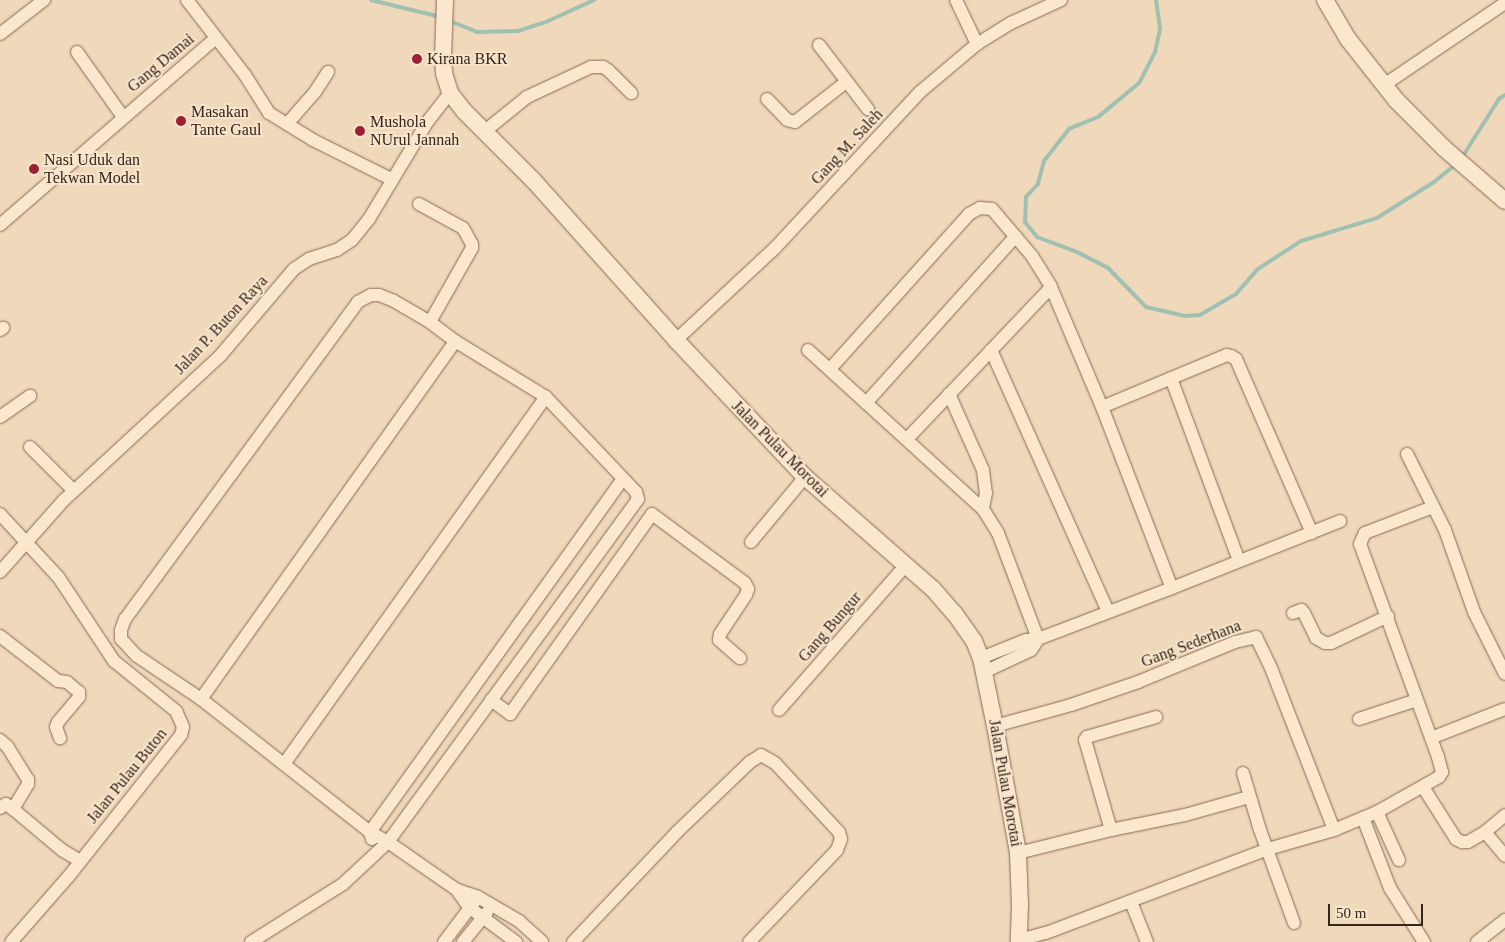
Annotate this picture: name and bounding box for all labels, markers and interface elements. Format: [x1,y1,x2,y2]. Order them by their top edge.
street label: Gang Damai [124,30,198,96]
place label: Kirana BKR [427,49,507,69]
marker: Kirana BKR [411,53,423,65]
place label: Masakan Tante Gaul [191,102,261,140]
street label: Gang M. Saleh [807,105,887,189]
place label: Mushola NUrul Jannah [370,112,459,150]
marker: Masakan Tante Gaul [175,115,187,127]
marker: Mushola NUrul Jannah [354,125,366,137]
place label: Nasi Uduk dan Tekwan Model [44,150,140,188]
marker: Nasi Uduk dan Tekwan Model [28,163,40,175]
street label: Jalan P. Buton Raya [170,272,272,378]
street label: Jalan Pulau Morotai [728,397,832,501]
street label: Gang Bungur [794,588,866,666]
street label: Gang Sederhana [1138,616,1244,672]
street label: Jalan Pulau Morotai [984,718,1026,848]
street label: Jalan Pulau Buton [83,725,171,827]
scale bar [1330,894,1425,926]
text: 50 m [1336,905,1366,921]

